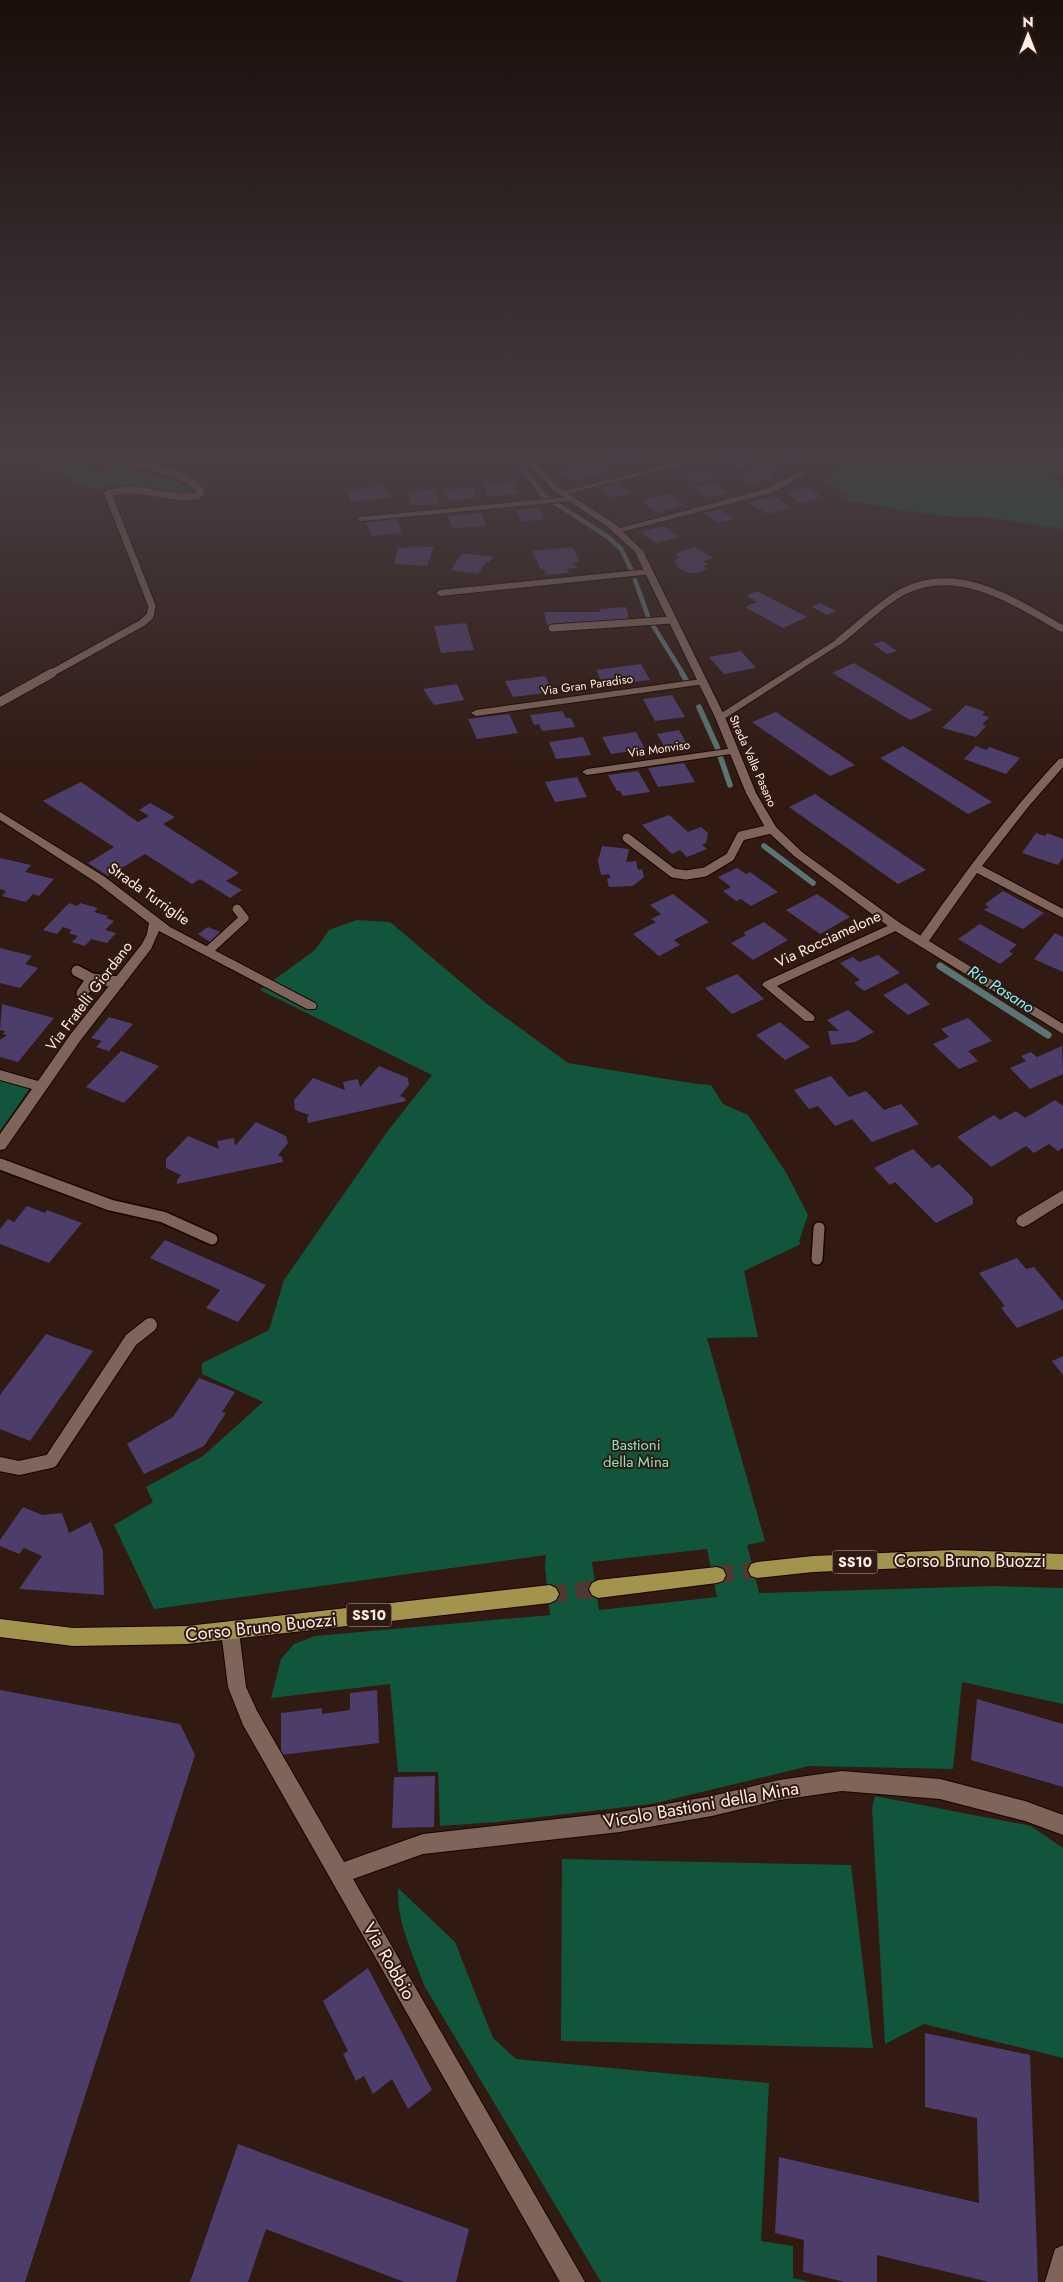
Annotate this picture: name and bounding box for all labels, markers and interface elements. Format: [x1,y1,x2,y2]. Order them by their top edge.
north arrow [1003,10,1053,60]
text: N [1022,12,1034,32]
street label: Via Gran Paradiso [540,670,635,700]
street label: Strada Valle Pasano [725,712,781,810]
street label: Via Monviso [627,736,692,762]
street label: Strada Turriglie [103,857,195,931]
street label: Via Rocciamelone [772,905,885,973]
street label: Via Fratelli Giordano [40,937,138,1055]
water label: Rio Pasano [963,959,1039,1019]
park label: Bastioni della Mina [603,1434,669,1473]
street label: Corso Bruno Buozzi [894,1548,1046,1574]
road number: SS10 [832,1550,878,1574]
road number: SS10 [346,1604,392,1626]
street label: Corso Bruno Buozzi [184,1606,338,1648]
street label: Vicolo Bastioni della Mina [601,1775,801,1835]
street label: Via Robbio [356,1917,422,2005]

